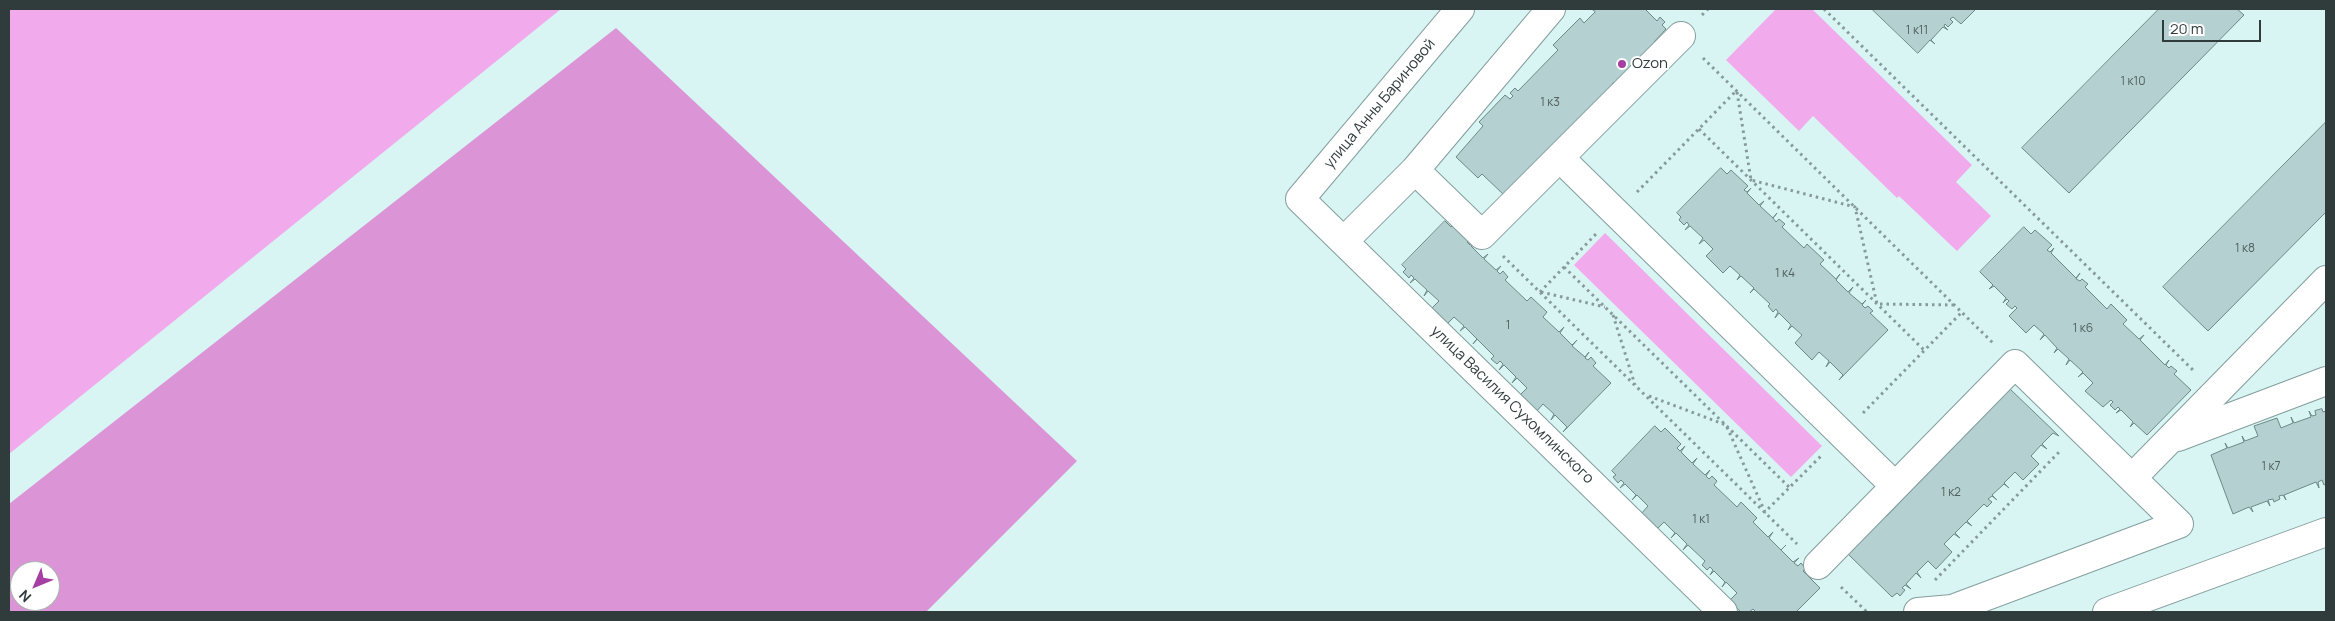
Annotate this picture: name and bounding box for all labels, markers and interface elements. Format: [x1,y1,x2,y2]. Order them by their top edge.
scale bar [2165,10,2264,42]
text: 20 m [2170,18,2203,39]
house number: 1 к11 [1906,24,1928,38]
street label: улица Анны Бариновой [1321,36,1439,172]
place label: Ozon [1632,55,1668,73]
marker: Ozon [1616,58,1628,70]
house number: 1 к10 [2120,75,2146,89]
house number: 1 к3 [1540,96,1560,110]
house number: 1 к8 [2235,242,2255,256]
house number: 1 к4 [1775,267,1795,281]
house number: 1 [1506,319,1510,333]
street label: улица Василия Сухомлинского [1427,322,1597,488]
house number: 1 к6 [2073,322,2093,336]
house number: 1 к7 [2261,460,2281,474]
house number: 1 к2 [1941,486,1961,500]
house number: 1 к1 [1692,513,1710,527]
north arrow [10,561,60,611]
text: N [14,586,35,607]

